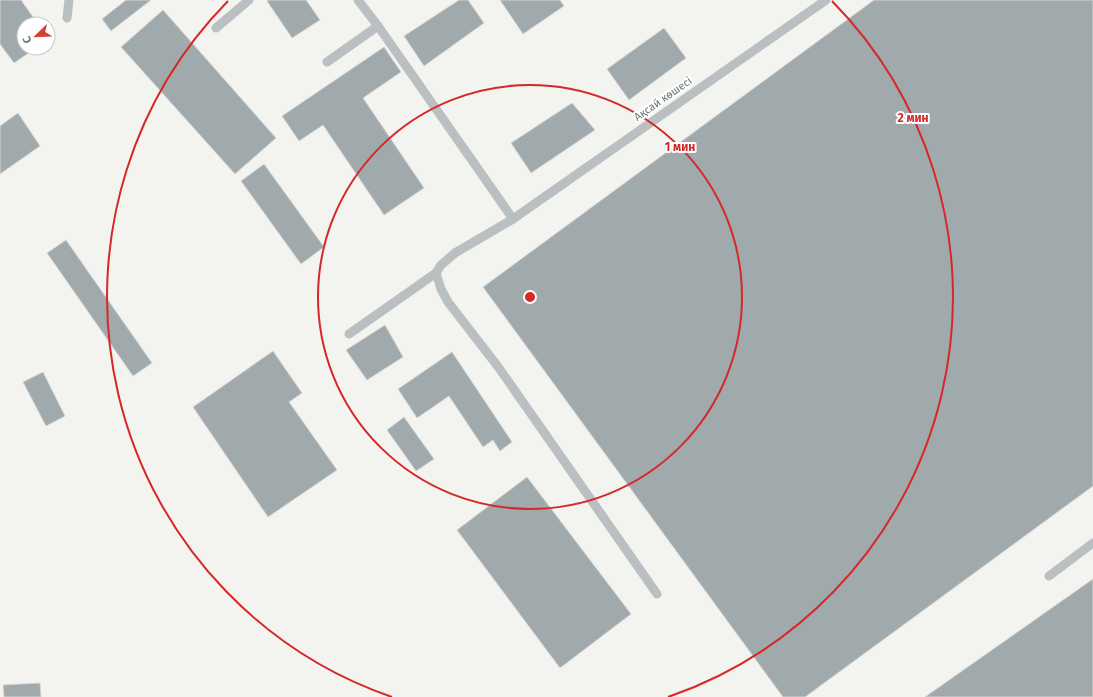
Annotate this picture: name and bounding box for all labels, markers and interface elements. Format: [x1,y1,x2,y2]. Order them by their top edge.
north arrow [16,16,56,56]
text: С [20,34,34,45]
street label: Ақсай көшесі [632,74,694,124]
text: 2 мин [897,111,929,125]
text: 1 мин [665,140,695,154]
centre of rings [523,290,537,304]

